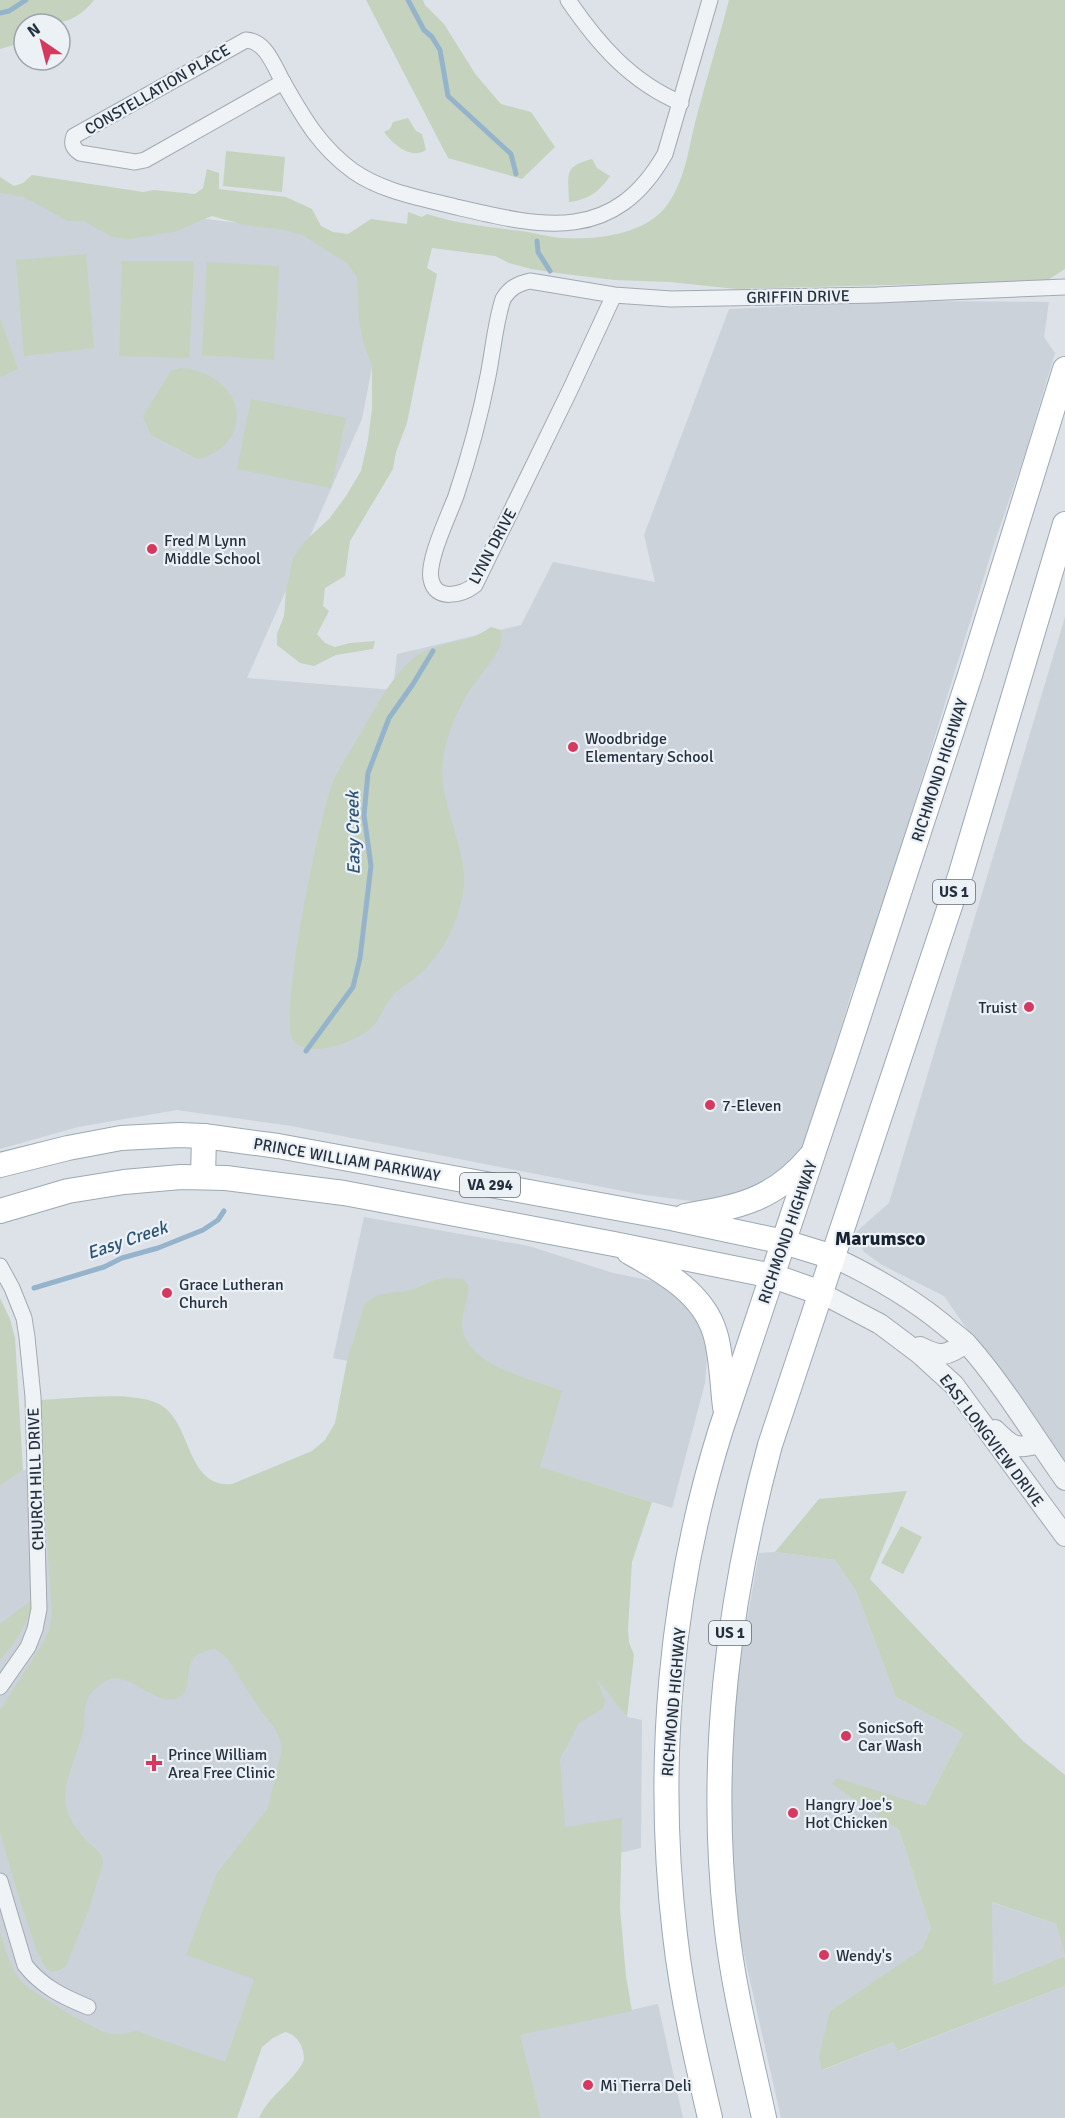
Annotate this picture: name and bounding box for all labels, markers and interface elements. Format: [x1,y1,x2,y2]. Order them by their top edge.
north arrow [12,12,72,72]
text: N [24,19,44,42]
street label: CONSTELLATION PLACE [81,40,234,140]
street label: GRIFFIN DRIVE [746,286,850,308]
street label: LYNN DRIVE [465,505,521,588]
place label: Fred M Lynn Middle School [164,531,261,569]
marker: Fred M Lynn Middle School [145,542,159,556]
street label: RICHMOND HIGHWAY [907,696,973,845]
place label: Woodbridge Elementary School [585,729,714,767]
marker: Woodbridge Elementary School [566,740,580,754]
water label: Easy Creek [341,789,365,875]
road number: US 1 [933,880,975,904]
place label: Truist [978,998,1017,1018]
marker: Truist [1022,1000,1036,1014]
place label: 7-Eleven [722,1096,781,1116]
marker: 7-Eleven [703,1098,717,1112]
street label: PRINCE WILLIAM PARKWAY [252,1134,442,1186]
street label: RICHMOND HIGHWAY [754,1158,822,1306]
road number: VA 294 [460,1173,520,1197]
water label: Easy Creek [84,1215,172,1264]
district label: Marumsco [835,1226,925,1251]
place label: Grace Lutheran Church [179,1275,284,1313]
marker: Grace Lutheran Church [160,1286,174,1300]
street label: EAST LONGVIEW DRIVE [935,1370,1048,1511]
street label: CHURCH HILL DRIVE [24,1407,48,1551]
road number: US 1 [709,1621,751,1645]
street label: RICHMOND HIGHWAY [658,1627,690,1778]
place label: SonicSoft Car Wash [858,1718,924,1756]
marker: SonicSoft Car Wash [839,1729,853,1743]
place label: Prince William Area Free Clinic [168,1745,275,1783]
marker: Prince William Area Free Clinic [145,1754,163,1772]
place label: Hangry Joe's Hot Chicken [805,1795,892,1833]
marker: Hangry Joe's Hot Chicken [786,1806,800,1820]
place label: Wendy's [836,1946,892,1966]
marker: Wendy's [817,1948,831,1962]
place label: Mi Tierra Deli [600,2076,692,2096]
marker: Mi Tierra Deli [581,2078,595,2092]

